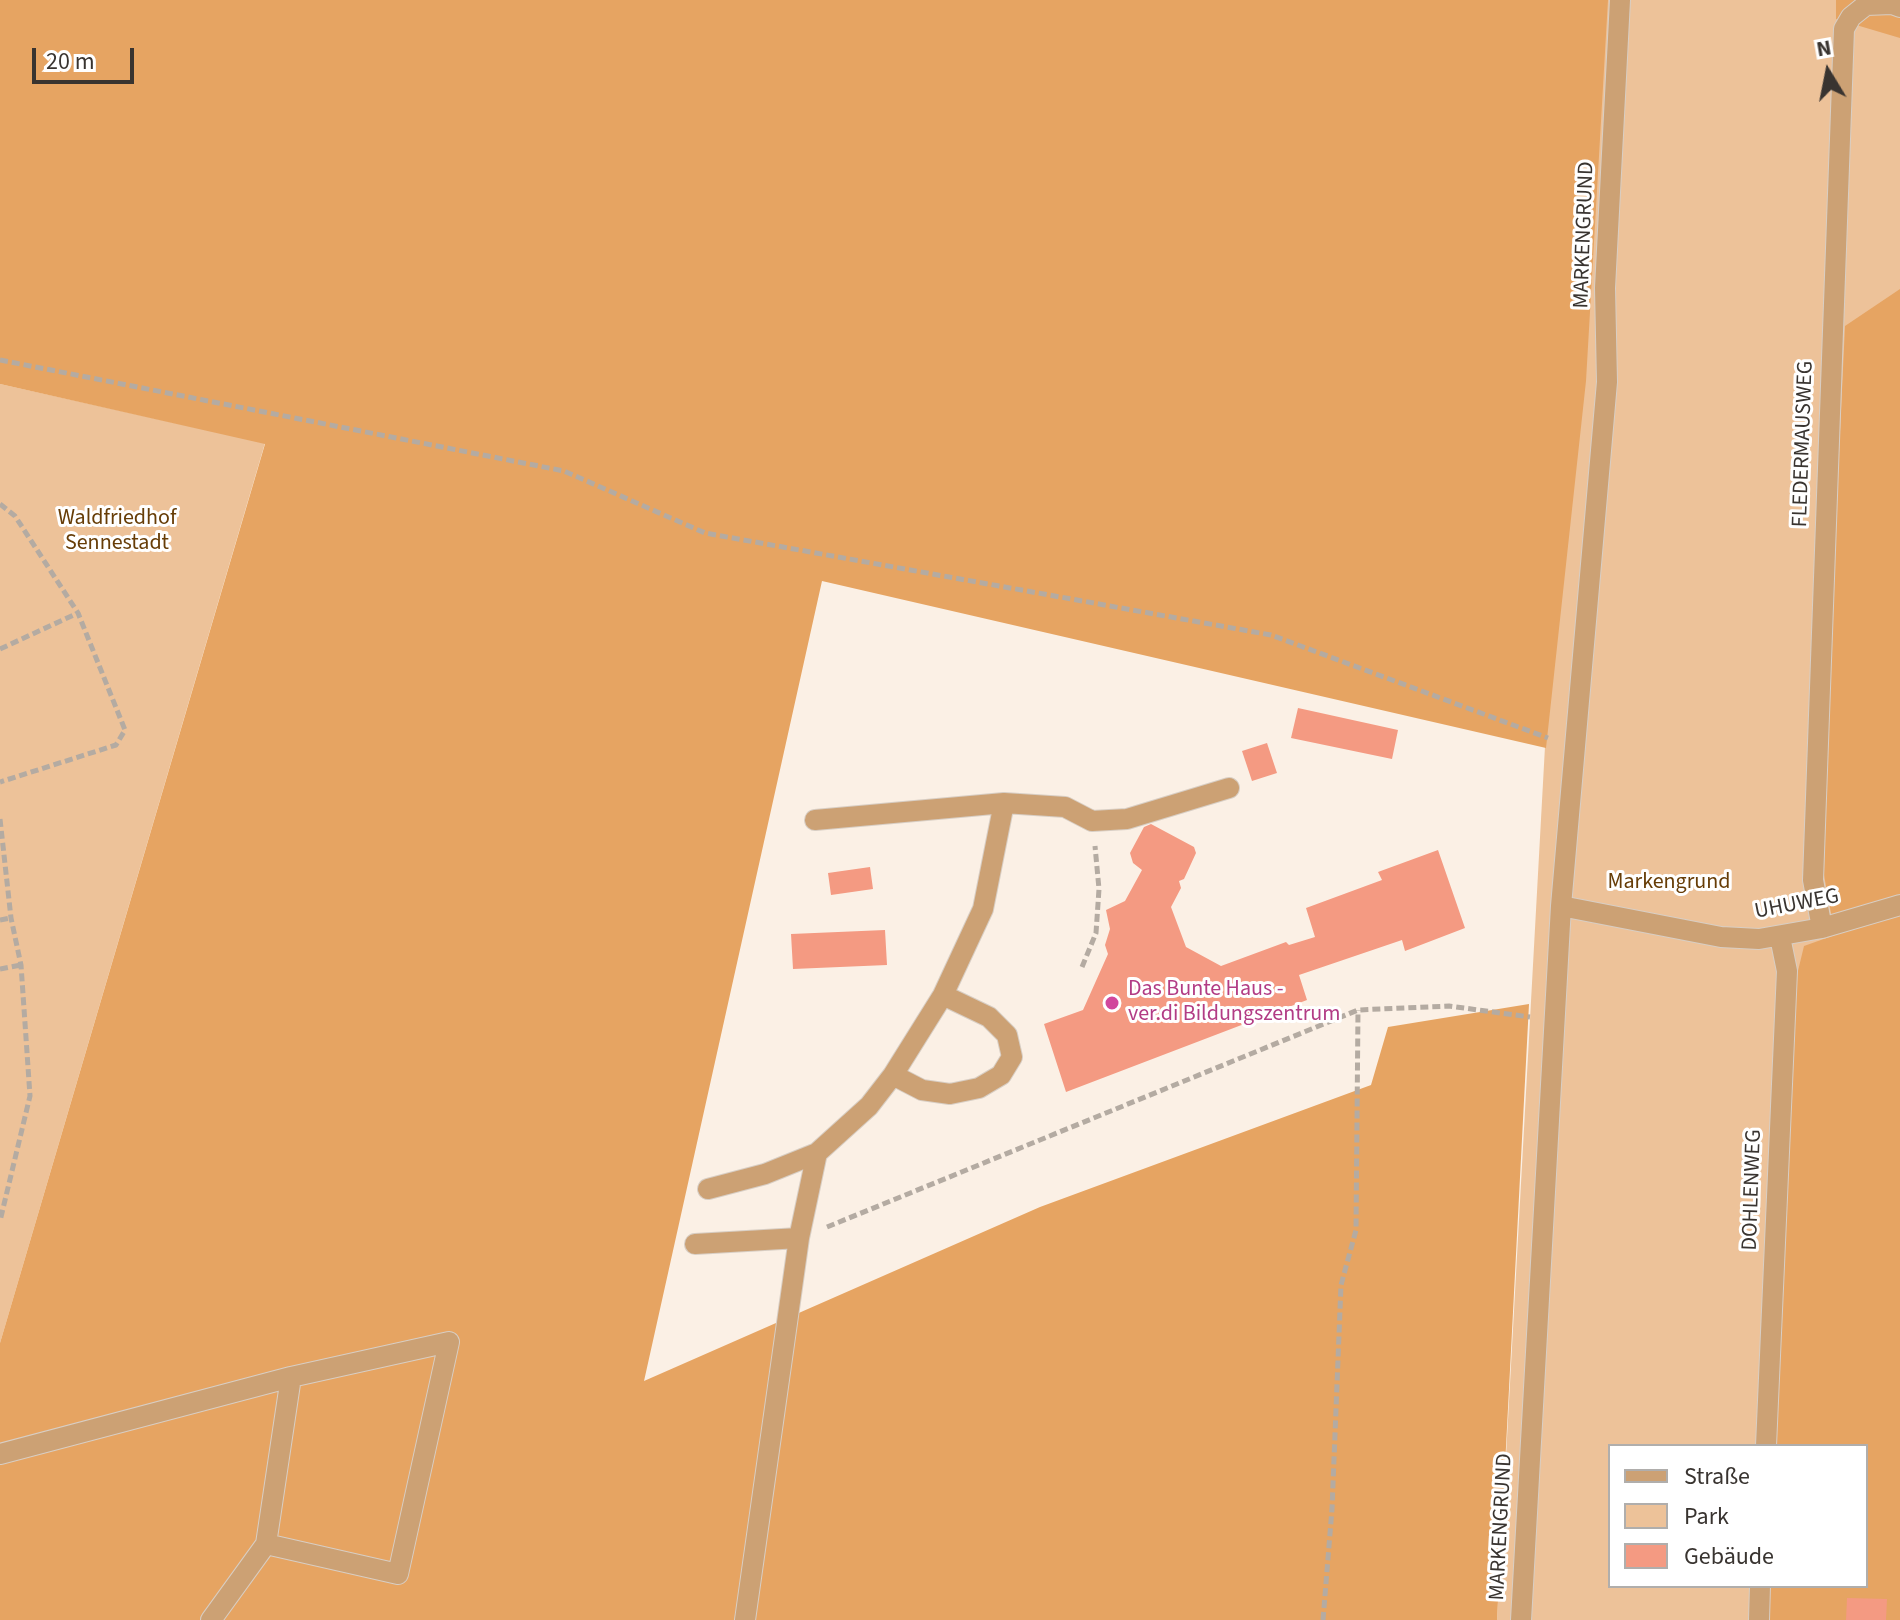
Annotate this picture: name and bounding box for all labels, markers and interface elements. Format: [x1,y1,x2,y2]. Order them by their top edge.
text: N [1814,31,1834,65]
scale bar [36,32,138,82]
north arrow [1788,32,1868,112]
text: 20 m [46,44,95,79]
street label: MARKENGRUND [1569,161,1601,309]
street label: FLEDERMAUSWEG [1788,360,1820,528]
park label: Waldfriedhof Sennestadt [58,506,176,558]
park label: Markengrund [1607,870,1731,896]
street label: UHUWEG [1753,884,1841,926]
place label: Das Bunte Haus - ver.di Bildungszentrum [1128,977,1341,1028]
marker: Das Bunte Haus - ver.di Bildungszentrum [1103,994,1121,1012]
street label: DOHLENWEG [1738,1129,1768,1251]
legend [1608,1444,1868,1588]
street label: MARKENGRUND [1485,1453,1519,1601]
text: Straße [1684,1459,1750,1494]
text: Park [1684,1499,1729,1534]
text: Gebäude [1684,1539,1774,1574]

